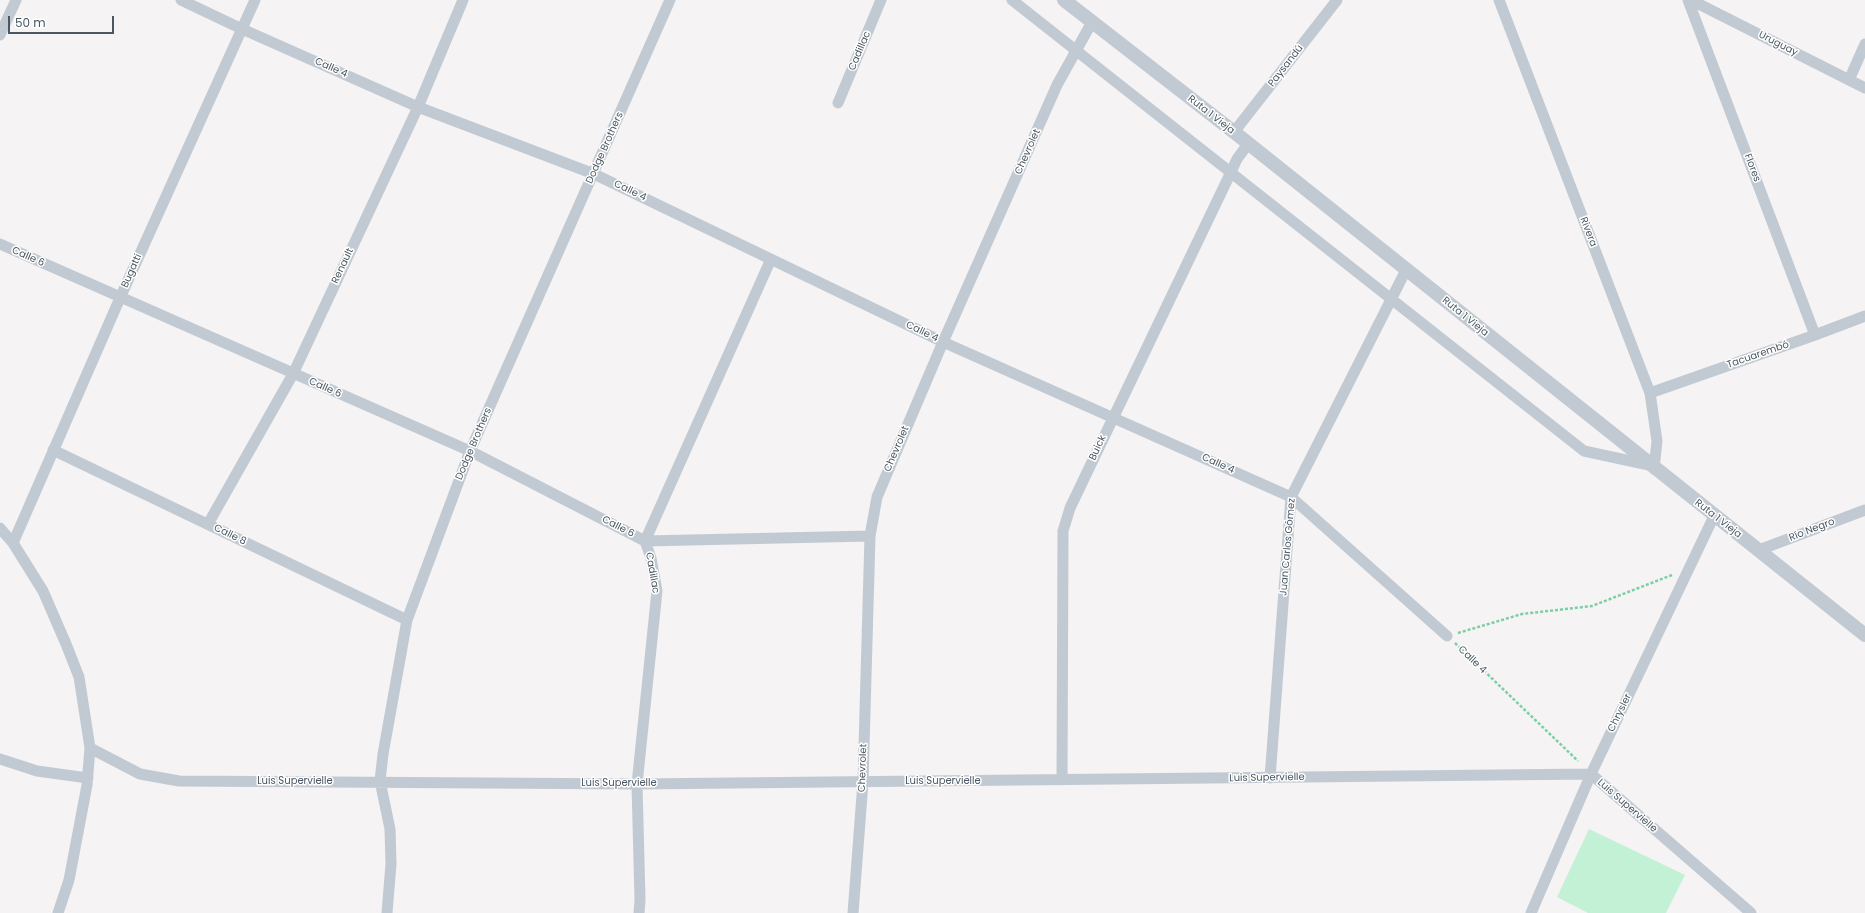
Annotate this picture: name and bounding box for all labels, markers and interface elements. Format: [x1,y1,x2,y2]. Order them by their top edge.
scale bar [10,8,116,34]
text: 50 m [15,14,46,31]
street label: Uruguay [1756,29,1800,59]
street label: Cadillac [846,30,874,72]
street label: Paysandú [1266,43,1306,89]
street label: Calle 4 [313,55,349,81]
street label: Ruta 1 Vieja [1185,93,1237,137]
street label: Dodge Brothers [584,110,626,186]
street label: Chevrolet [1013,127,1043,177]
street label: Flores [1741,152,1763,184]
street label: Calle 4 [612,178,648,204]
street label: Rivera [1577,215,1599,249]
street label: Calle 6 [10,244,46,270]
street label: Renault [330,246,356,286]
street label: Bugatti [119,252,145,290]
street label: Ruta 1 Vieja [1439,295,1491,339]
street label: Calle 4 [904,319,940,345]
street label: Tacuarembó [1725,339,1791,371]
street label: Calle 6 [307,375,343,401]
street label: Dodge Brothers [453,406,495,482]
street label: Chevrolet [882,424,912,474]
street label: Buick [1087,434,1109,462]
street label: Calle 4 [1200,451,1236,477]
street label: Ruta 1 Vieja [1692,497,1744,541]
street label: Juan Carlos Gómez [1278,498,1298,596]
street label: Calle 6 [600,514,636,540]
street label: Río Negro [1788,516,1836,544]
street label: Calle 8 [212,522,248,548]
street label: Cadillac [642,552,662,594]
street label: Calle 4 [1455,644,1489,676]
street label: Chrysler [1606,692,1634,734]
street label: Chevrolet [856,744,870,792]
street label: Luis Supervielle [1229,771,1305,785]
street label: Luis Supervielle [257,775,333,787]
street label: Luis Supervielle [905,775,981,787]
street label: Luis Supervielle [581,777,657,789]
street label: Luis Supervielle [1595,777,1659,835]

